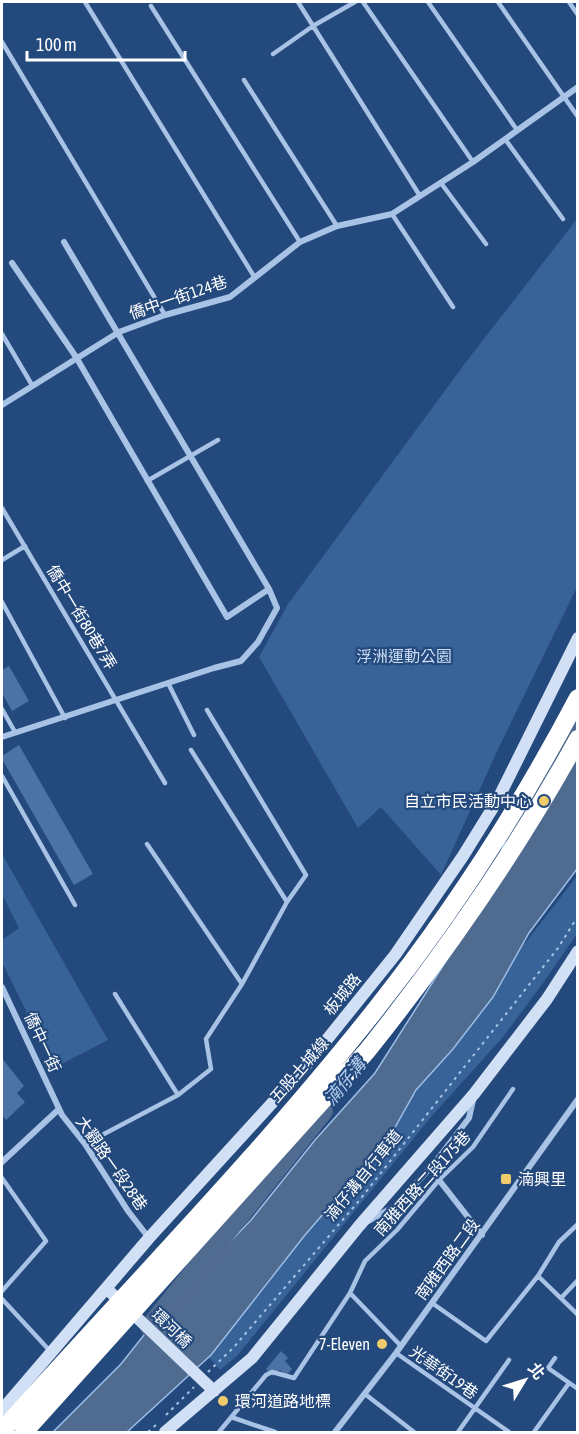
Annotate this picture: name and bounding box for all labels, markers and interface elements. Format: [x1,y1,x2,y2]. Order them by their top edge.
scale bar [27,24,184,62]
text: 100 m [36,34,77,55]
street label: 僑中一街124巷 [127,272,229,322]
street label: 僑中一街80巷7弄 [44,562,120,672]
park label: 浮洲運動公園 [356,647,452,665]
place label: 自立市民活動中心 [404,792,532,810]
marker: 自立市民活動中心 [537,794,551,808]
street label: 板城路 [320,970,364,1018]
street label: 僑中一街 [21,1009,65,1075]
street label: 五股土城線 [266,1034,332,1106]
water label: 湳仔溝 [319,1052,372,1109]
street label: 大觀路一段28巷 [73,1112,151,1214]
street label: 湳仔溝自行車道 [321,1126,405,1224]
street label: 南雅西路二段175巷 [370,1127,474,1239]
place label: 湳興里 [518,1170,566,1188]
marker: 湳興里 [499,1172,513,1186]
street label: 南雅西路二段 [412,1215,482,1303]
street label: 環河橋 [148,1305,196,1351]
place label: 7-Eleven [319,1335,370,1353]
marker: 7-Eleven [375,1337,389,1351]
street label: 光華街19巷 [406,1342,482,1402]
north arrow [495,1350,555,1410]
text: 北 [525,1359,549,1383]
place label: 環河道路地標 [235,1392,331,1410]
marker: 環河道路地標 [216,1394,230,1408]

